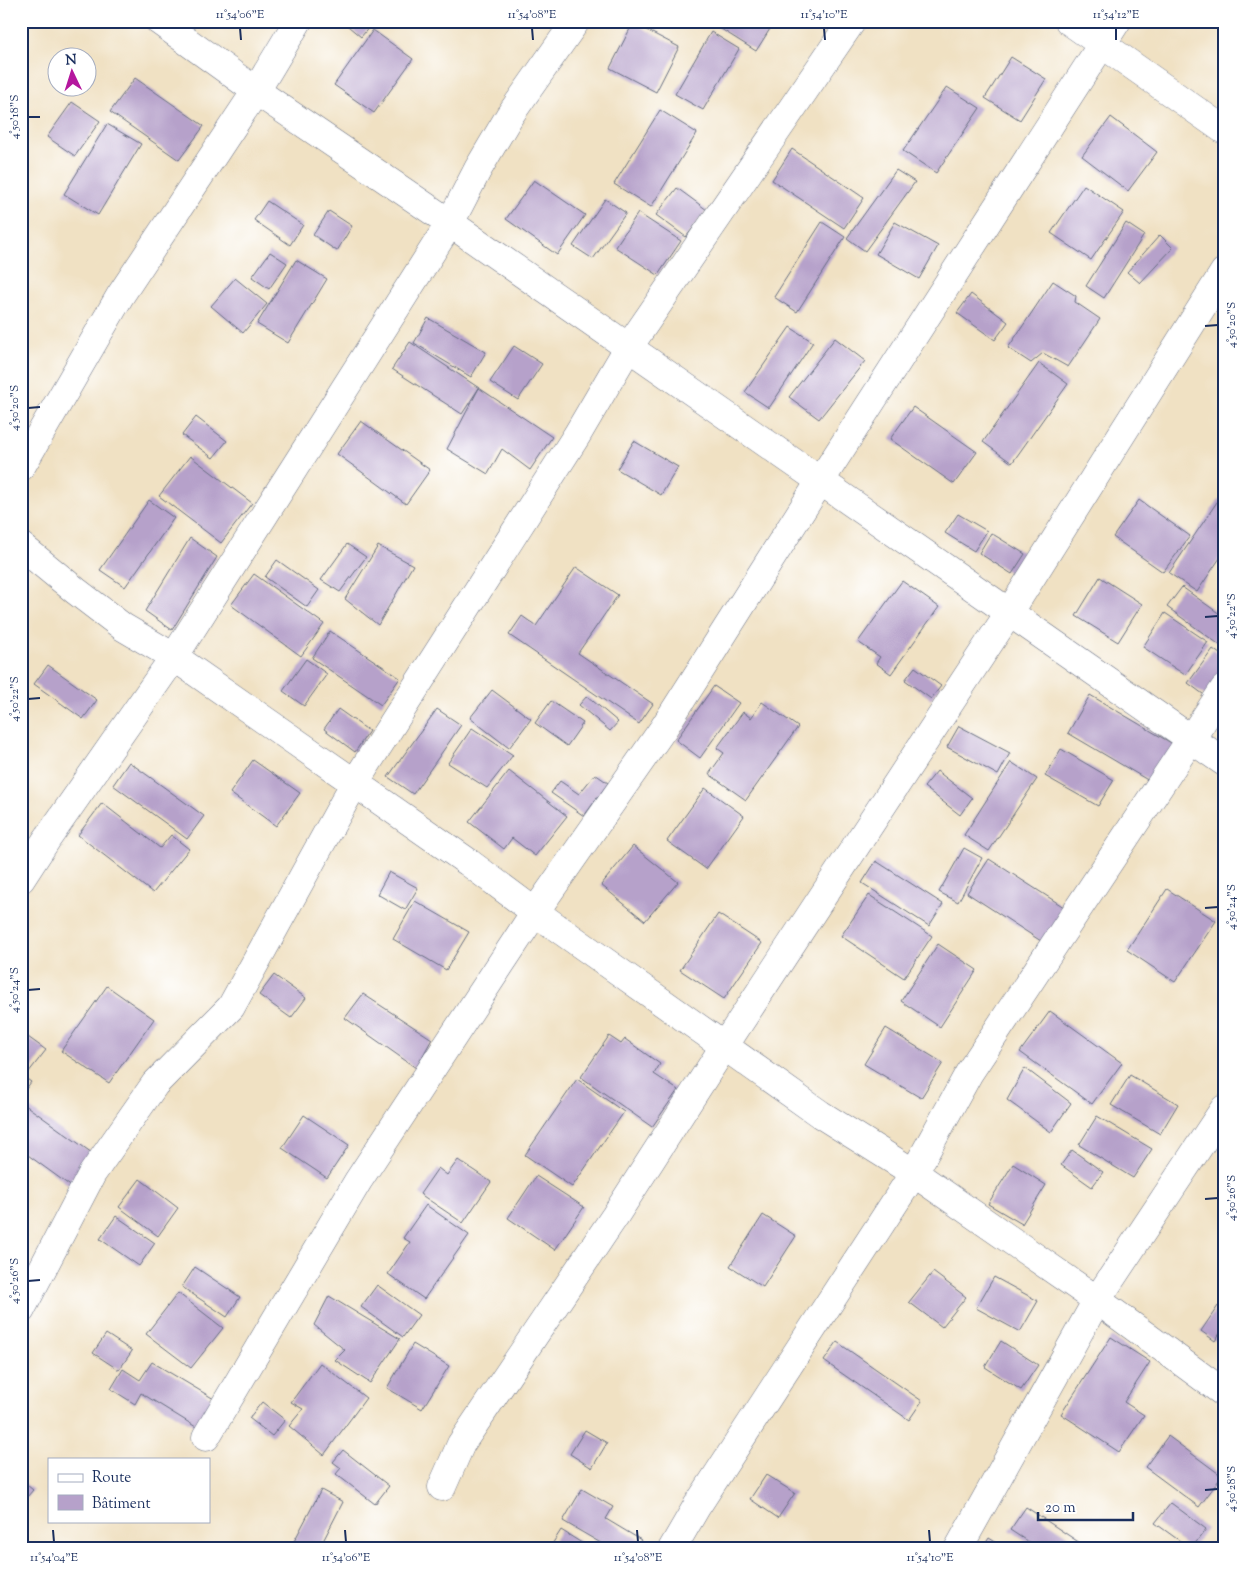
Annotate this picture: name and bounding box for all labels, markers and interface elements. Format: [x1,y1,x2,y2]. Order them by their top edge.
text: 11°54'06"E [216,6,265,24]
text: 11°54'08"E [508,6,557,24]
text: 11°54'10"E [801,6,848,24]
text: 11°54'12"E [1093,6,1140,24]
north arrow [48,48,98,98]
text: N [65,51,78,71]
text: 4°50'18"S [6,95,24,139]
text: 4°50'20"S [1223,302,1241,348]
text: 4°50'20"S [6,385,24,431]
text: 4°50'22"S [1223,593,1241,639]
text: 4°50'22"S [6,676,24,722]
text: 4°50'24"S [1223,884,1241,930]
text: 4°50'24"S [6,967,24,1013]
text: 4°50'26"S [1223,1175,1241,1221]
text: 4°50'26"S [6,1258,24,1304]
legend [48,1458,210,1522]
text: 4°50'28"S [1223,1466,1241,1512]
text: Route [92,1468,131,1489]
scale bar [1038,1490,1132,1522]
text: Bâtiment [92,1494,151,1515]
text: 20 m [1045,1498,1076,1519]
text: 11°54'04"E [30,1549,79,1567]
text: 11°54'06"E [322,1549,371,1567]
text: 11°54'08"E [614,1549,663,1567]
text: 11°54'10"E [907,1549,954,1567]

